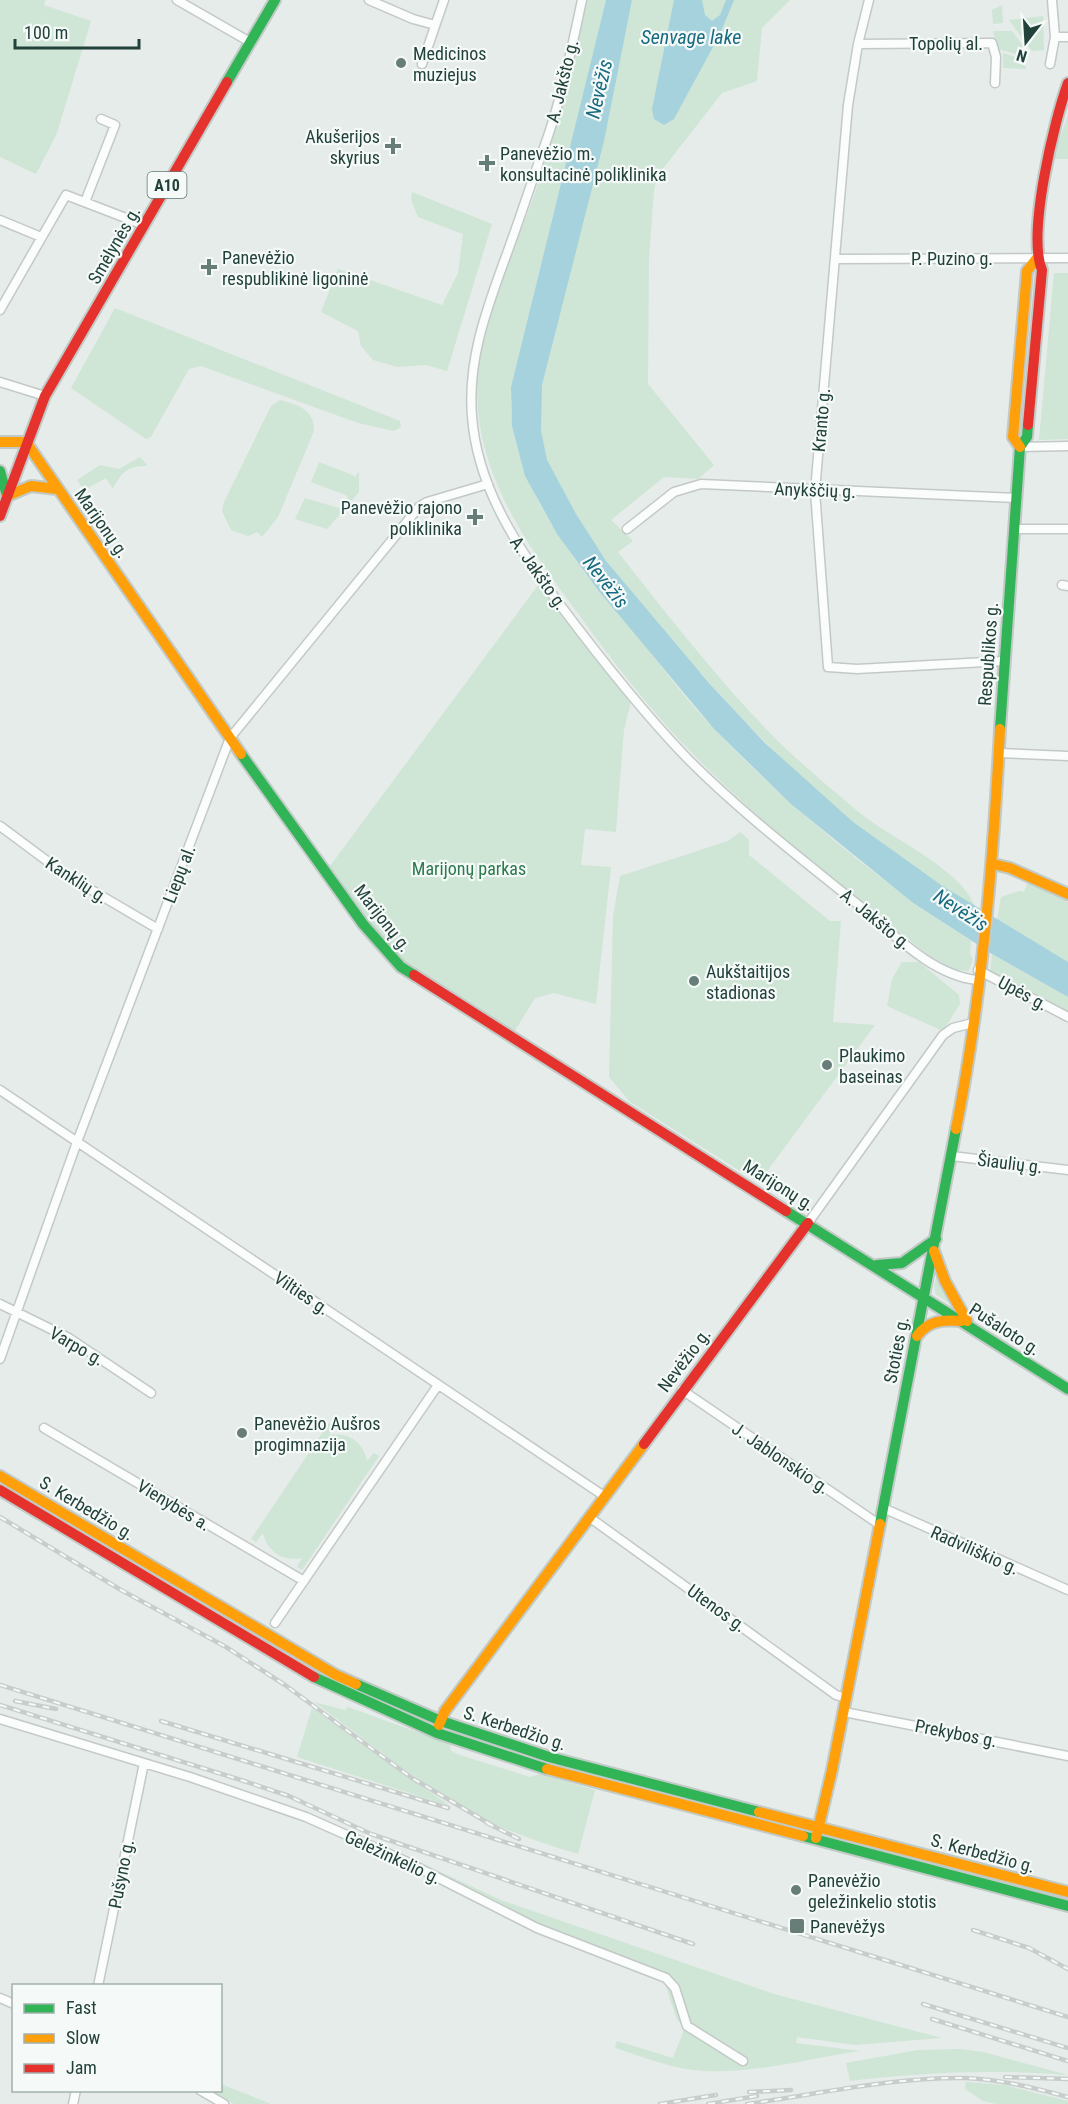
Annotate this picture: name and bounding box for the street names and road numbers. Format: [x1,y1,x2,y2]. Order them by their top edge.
street label: Topolių al. [909,33,983,54]
street label: A. Jakšto g. [542,37,582,125]
road number: A10 [148,172,186,198]
street label: Smėlynės g. [83,202,145,288]
street label: P. Puzino g. [911,248,993,269]
street label: Kranto g. [808,387,834,453]
street label: Anykščių g. [774,478,856,502]
street label: Marijonų g. [70,484,134,562]
street label: A. Jakšto g. [506,532,572,614]
street label: Respublikos g. [974,601,1002,707]
street label: Liepų al. [158,842,200,906]
street label: Kanklių g. [42,852,112,908]
street label: Marijonų g. [350,880,416,956]
street label: A. Jakšto g. [836,884,916,954]
street label: Upės g. [994,971,1052,1015]
street label: Šiaulių g. [976,1149,1044,1177]
street label: Marijonų g. [739,1155,819,1215]
street label: Vilties g. [270,1267,334,1319]
street label: Pušaloto g. [965,1298,1045,1360]
street label: Stoties g. [879,1315,913,1385]
street label: Varpo g. [46,1322,108,1370]
street label: Nevėžio g. [653,1324,715,1396]
street label: J. Jablonskio g. [728,1418,834,1498]
street label: S. Kerbedžio g. [36,1471,138,1545]
street label: Vienybės a. [133,1475,215,1535]
street label: Radviliškio g. [928,1521,1022,1579]
street label: Utenos g. [683,1580,751,1636]
street label: S. Kerbedžio g. [461,1702,569,1754]
street label: Prekybos g. [913,1715,999,1751]
street label: Geležinkelio g. [342,1826,444,1888]
street label: S. Kerbedžio g. [929,1829,1037,1877]
street label: Pušyno g. [104,1838,138,1910]

